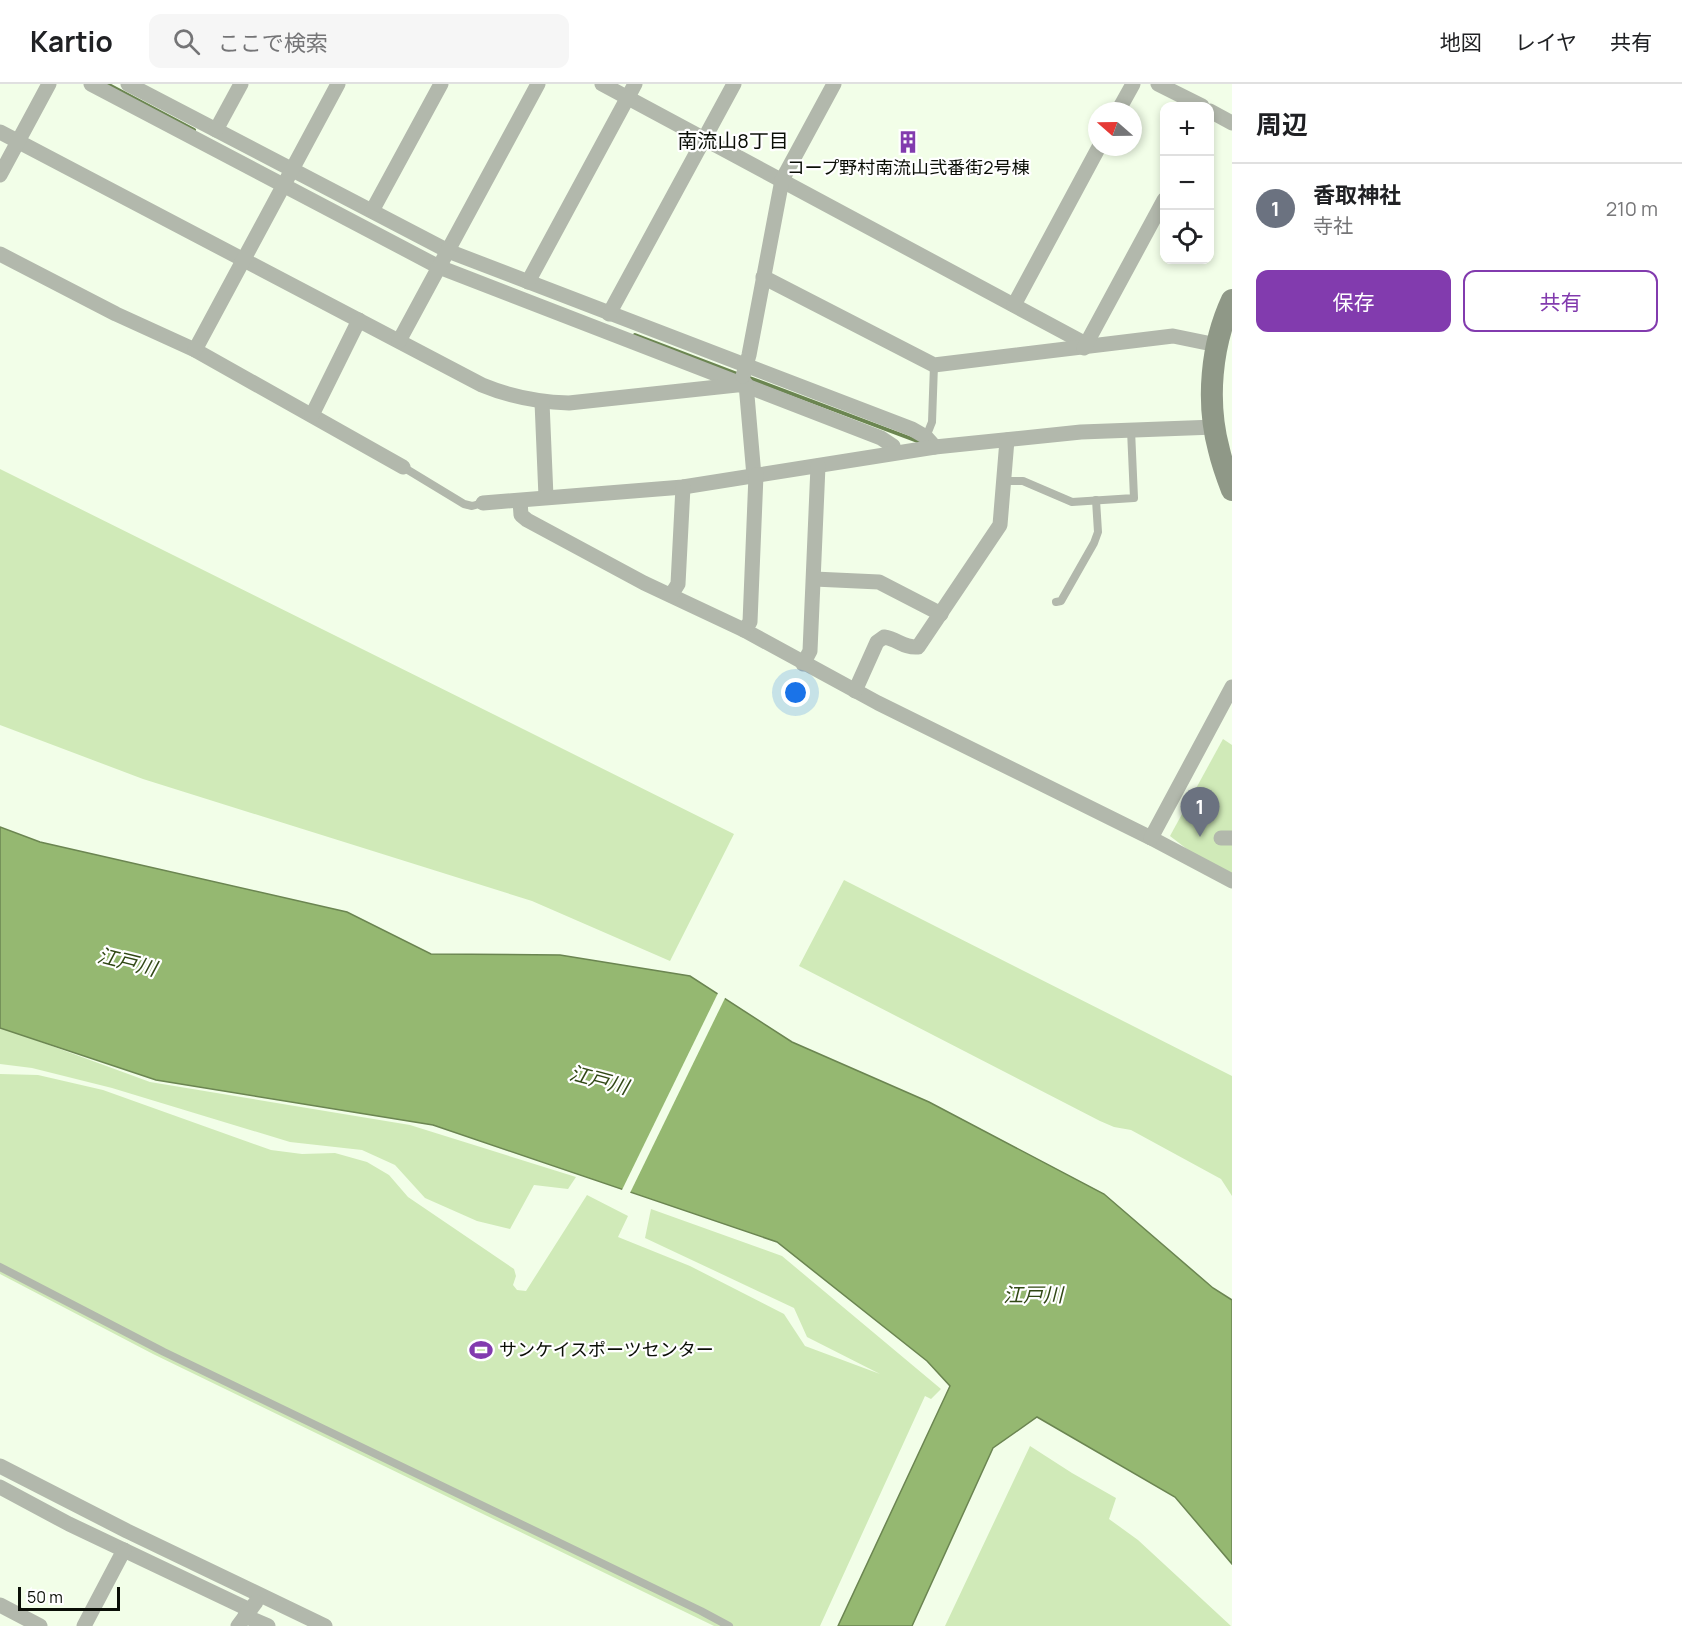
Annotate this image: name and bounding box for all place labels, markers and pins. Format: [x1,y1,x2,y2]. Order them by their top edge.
building icon: コープ野村南流山弐番街2号棟 [895,129,921,155]
place label: コープ野村南流山弐番街2号棟 [786,155,1030,179]
pin: 1 [1180,788,1220,837]
sports icon: サンケイスポーツセンター [468,1337,494,1363]
place label: サンケイスポーツセンター [499,1337,714,1361]

